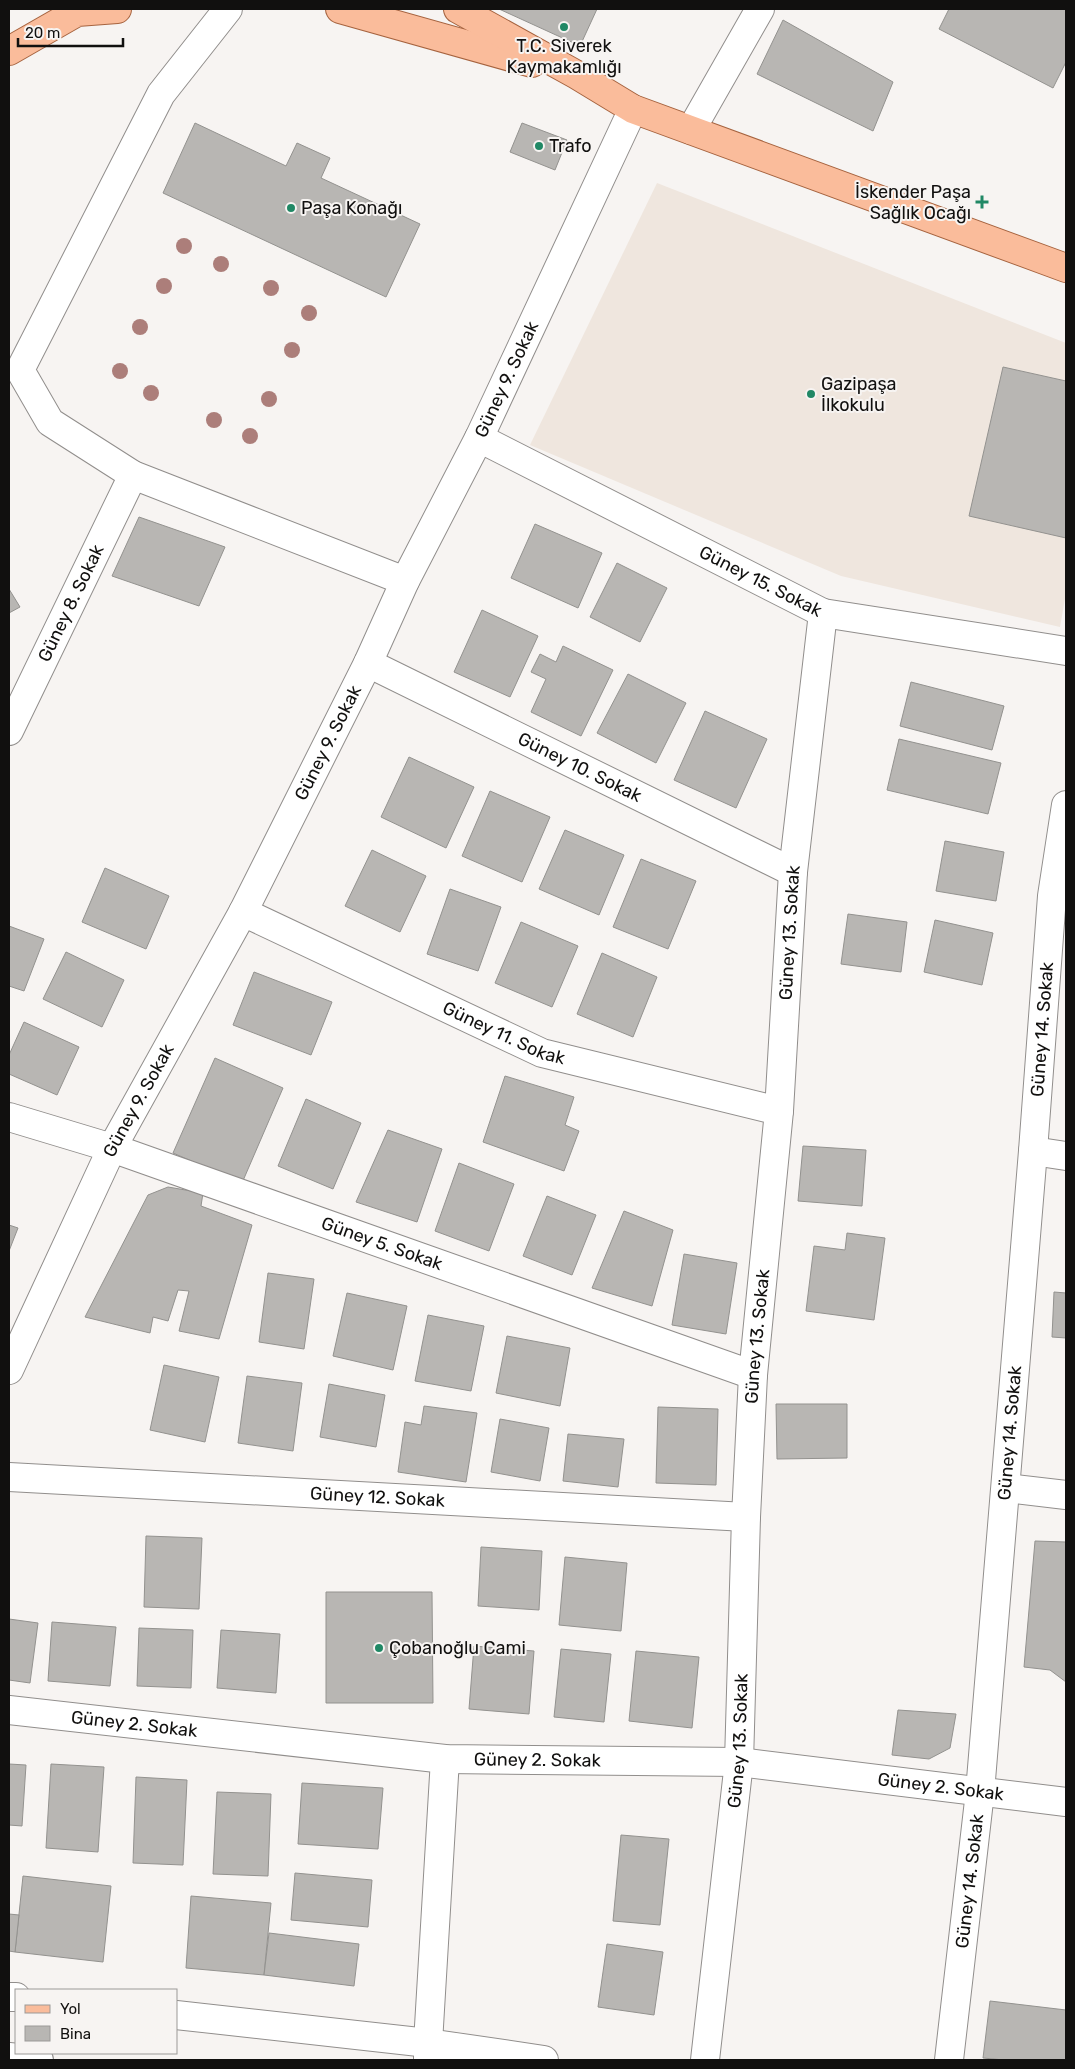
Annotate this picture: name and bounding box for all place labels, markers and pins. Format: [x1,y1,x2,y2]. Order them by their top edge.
marker: T.C. Siverek Kaymakamlığı [558,21,570,33]
place label: T.C. Siverek Kaymakamlığı [506,35,622,78]
place label: Trafo [549,135,592,157]
marker: Trafo [533,140,545,152]
place label: İskender Paşa Sağlık Ocağı [855,181,971,224]
marker: İskender Paşa Sağlık Ocağı [975,195,989,209]
place label: Paşa Konağı [301,197,402,219]
marker: Paşa Konağı [285,202,297,214]
place label: Gazipaşa İlkokulu [821,373,897,416]
marker: Gazipaşa İlkokulu [805,388,817,400]
place label: Çobanoğlu Cami [389,1637,526,1659]
marker: Çobanoğlu Cami [373,1642,385,1654]

